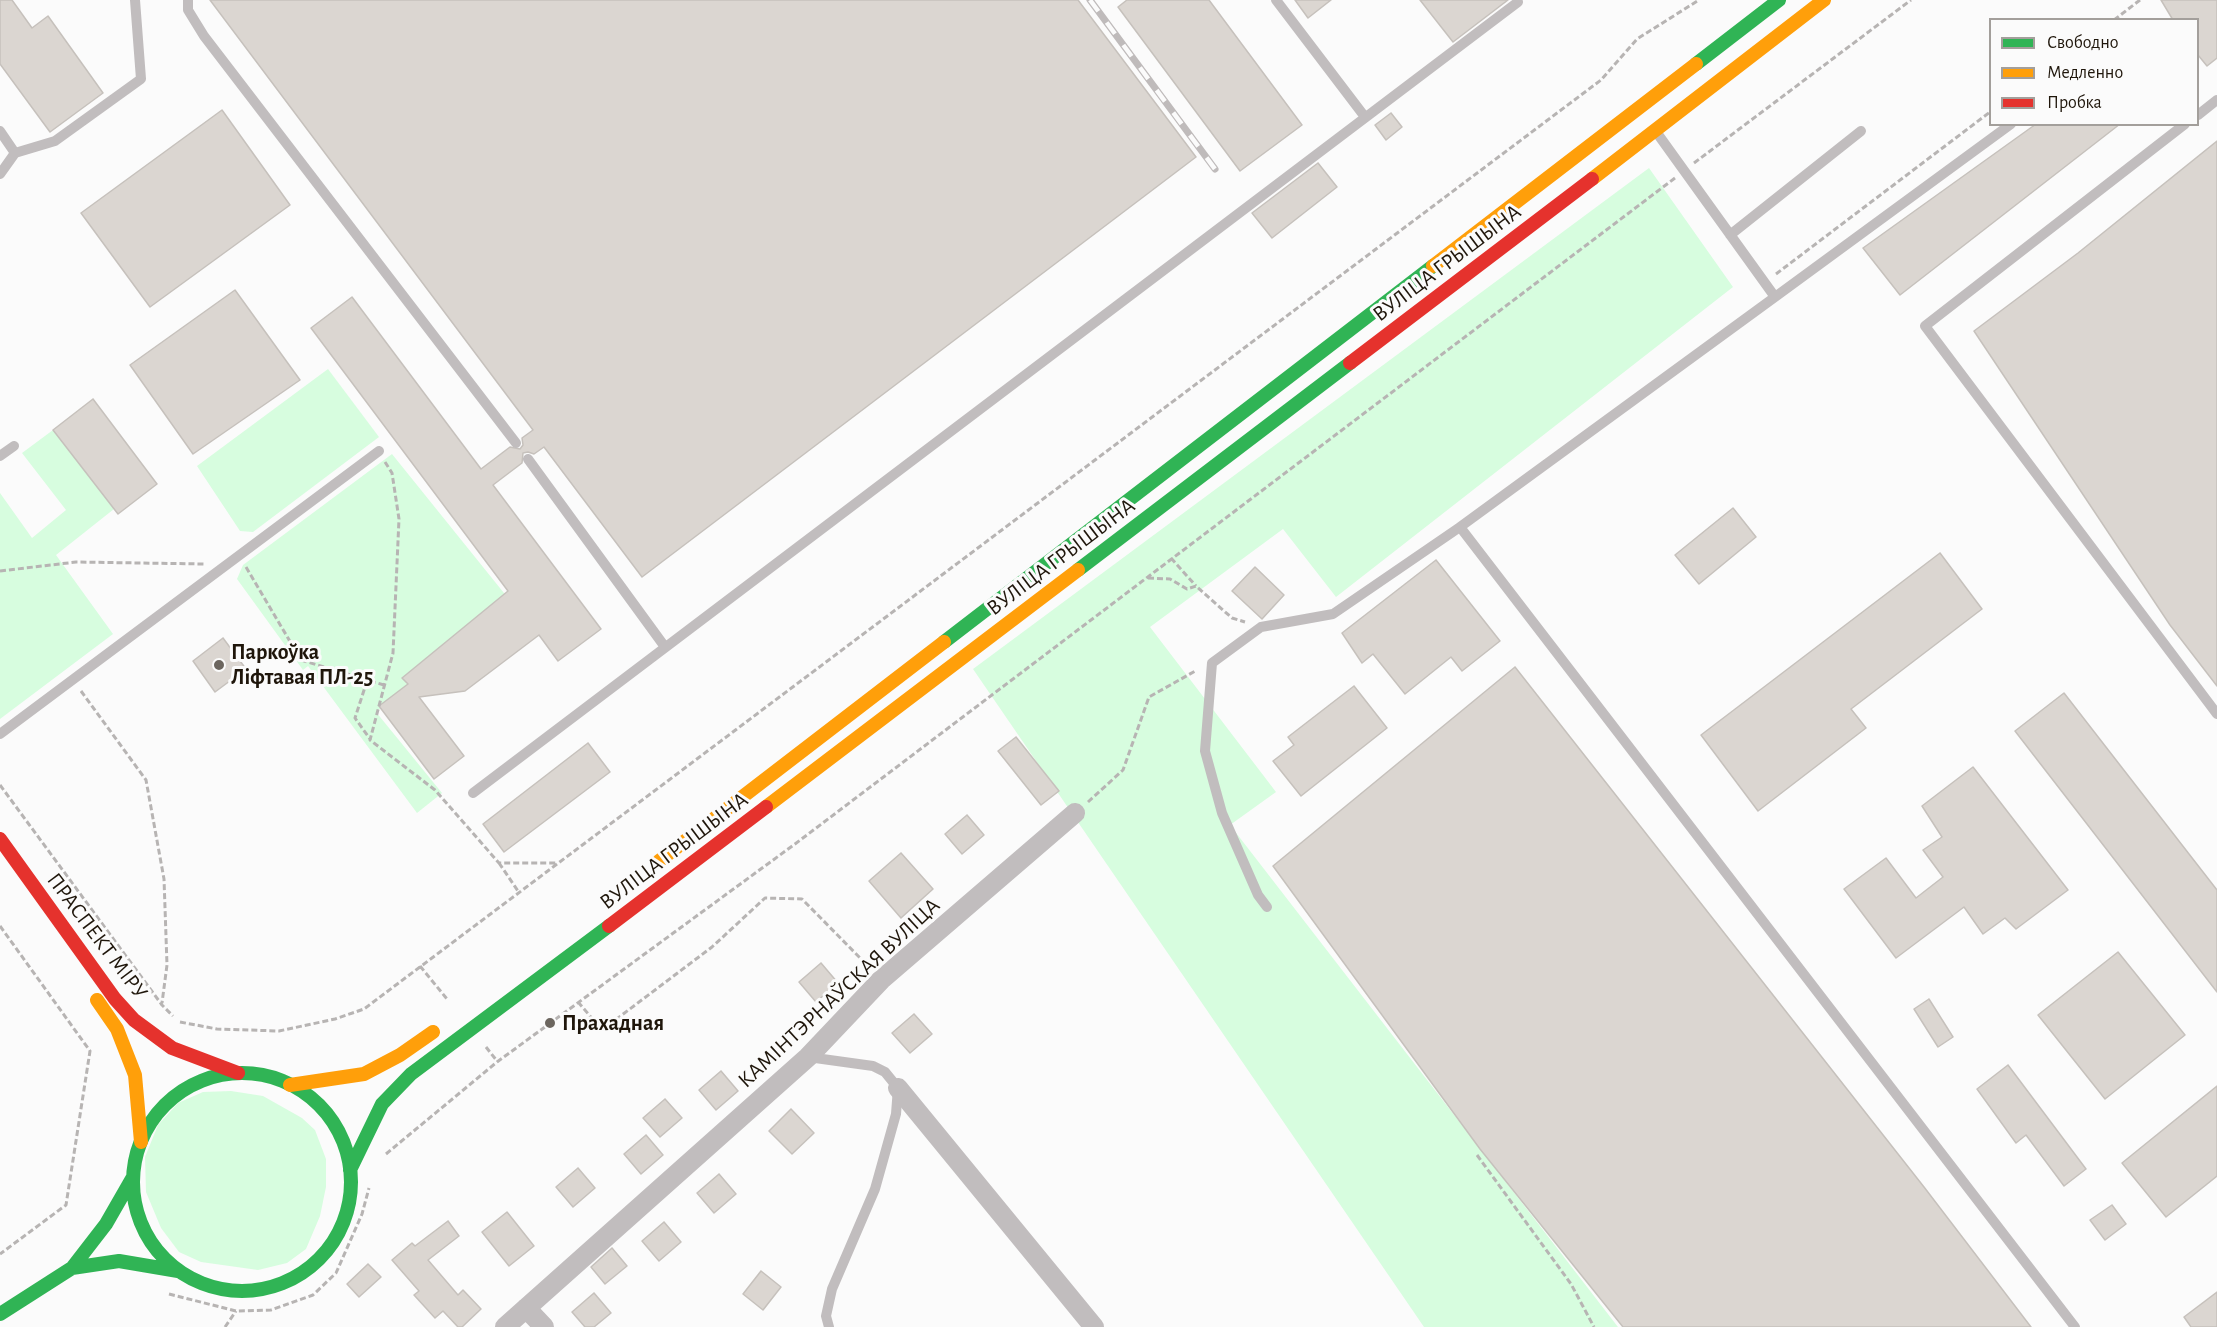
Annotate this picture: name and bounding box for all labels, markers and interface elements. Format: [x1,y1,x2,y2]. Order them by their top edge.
legend [1989,18,2199,126]
text: Свободно [2047,34,2119,52]
text: Медленно [2047,64,2123,82]
text: Пробка [2047,94,2102,112]
street label: ВУЛІЦА ГРЫШЫНА [1368,199,1526,327]
street label: ВУЛІЦА ГРЫШЫНА [982,493,1140,621]
place label: Паркоўка Ліфтавая ПЛ-25 [231,639,373,690]
marker: Паркоўка Ліфтавая ПЛ-25 [212,658,226,672]
street label: ВУЛІЦА ГРЫШЫНА [595,787,753,915]
street label: ПРАСПЕКТ МІРУ [41,868,153,1004]
street label: КАМІНТЭРНАЎСКАЯ ВУЛІЦА [733,892,945,1094]
place label: Прахадная [562,1010,664,1036]
marker: Прахадная [543,1016,557,1030]

